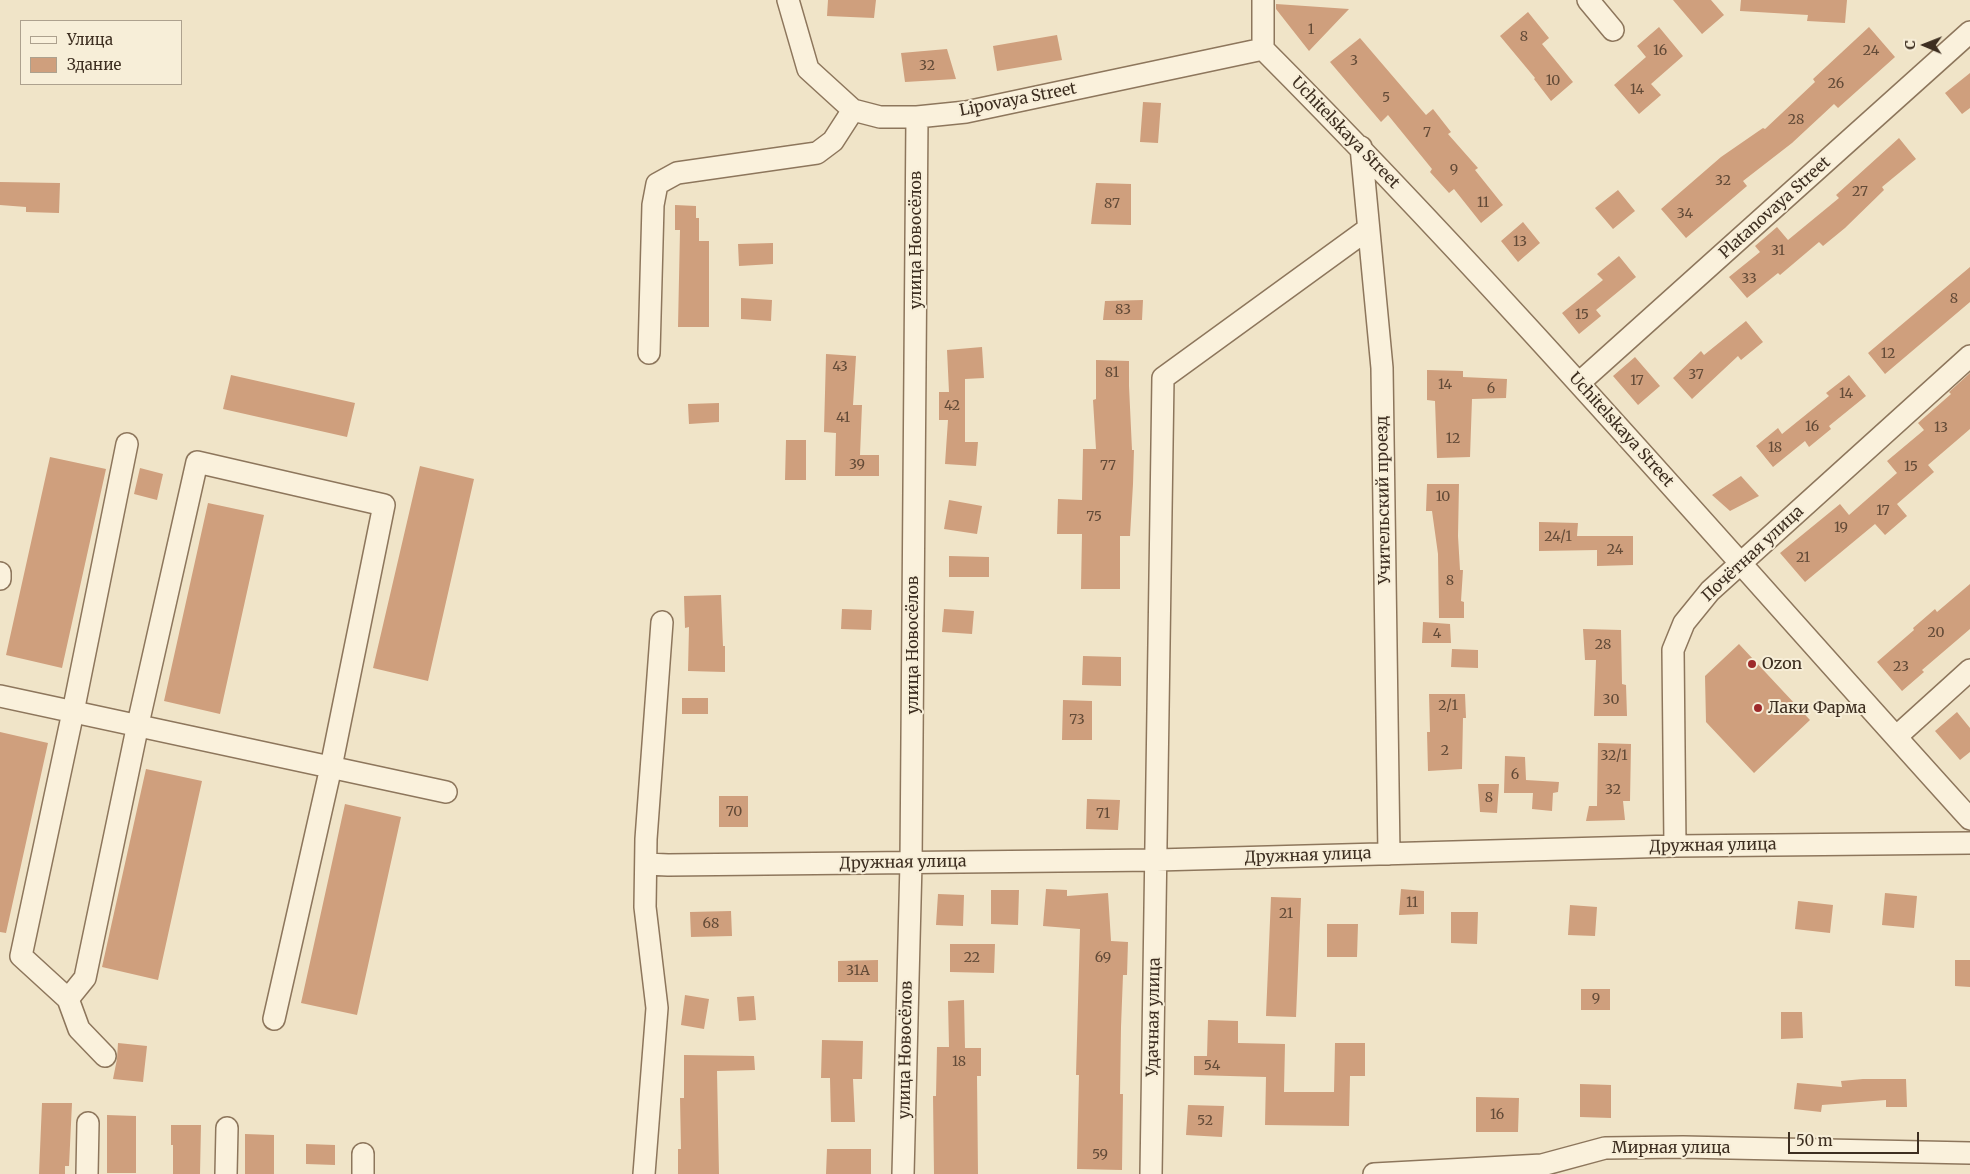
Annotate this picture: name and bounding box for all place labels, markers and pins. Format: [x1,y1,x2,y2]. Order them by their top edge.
place label: Ozon [1762,654,1802,674]
marker: Ozon [1746,658,1758,670]
place label: Лаки Фарма [1768,698,1866,718]
marker: Лаки Фарма [1752,702,1764,714]

